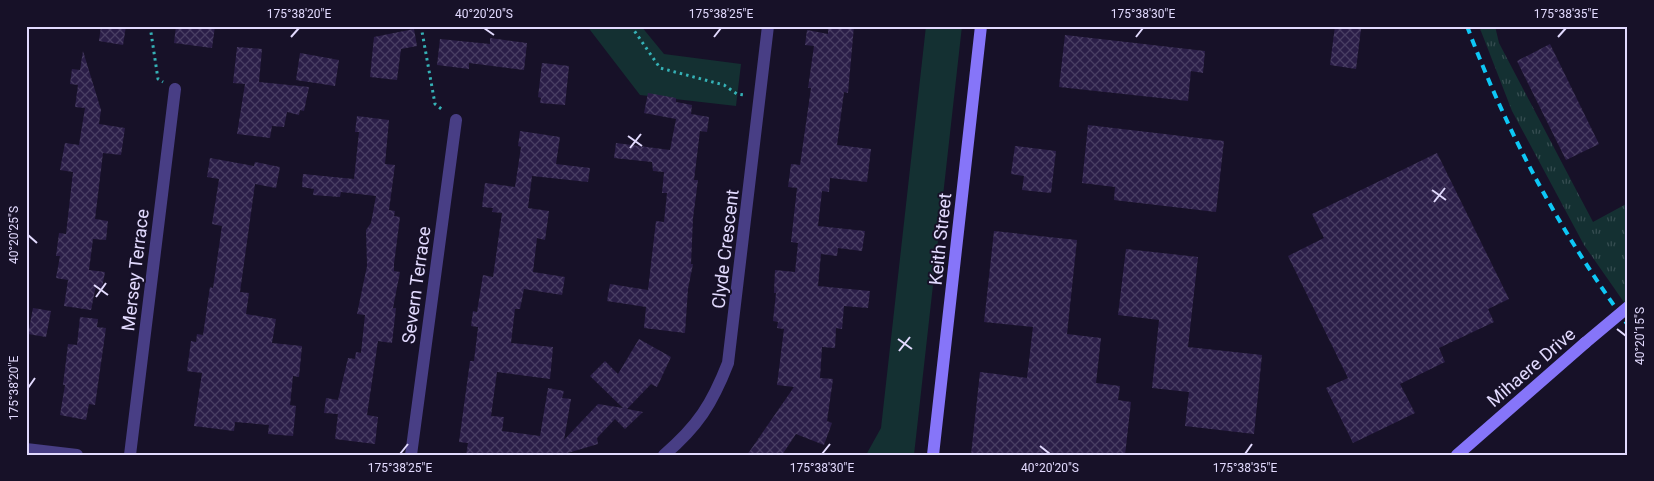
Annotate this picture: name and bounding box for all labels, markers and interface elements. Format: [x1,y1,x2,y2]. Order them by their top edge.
text: 175°38'20"E [267,7,331,21]
text: 40°20'20"S [455,7,513,21]
text: 175°38'25"E [689,7,753,21]
text: 175°38'30"E [1111,7,1175,21]
text: 175°38'35"E [1534,7,1598,21]
street label: Clyde Crescent [707,188,743,310]
street label: Keith Street [925,192,955,286]
text: 40°20'25"S [7,206,21,264]
street label: Mersey Terrace [117,208,153,332]
street label: Severn Terrace [397,225,435,345]
text: 40°20'15"S [1633,307,1647,365]
street label: Mihaere Drive [1483,323,1579,411]
text: 175°38'20"E [7,356,21,420]
text: 175°38'25"E [368,461,432,475]
text: 175°38'30"E [790,461,854,475]
text: 40°20'20"S [1021,461,1079,475]
text: 175°38'35"E [1213,461,1277,475]

